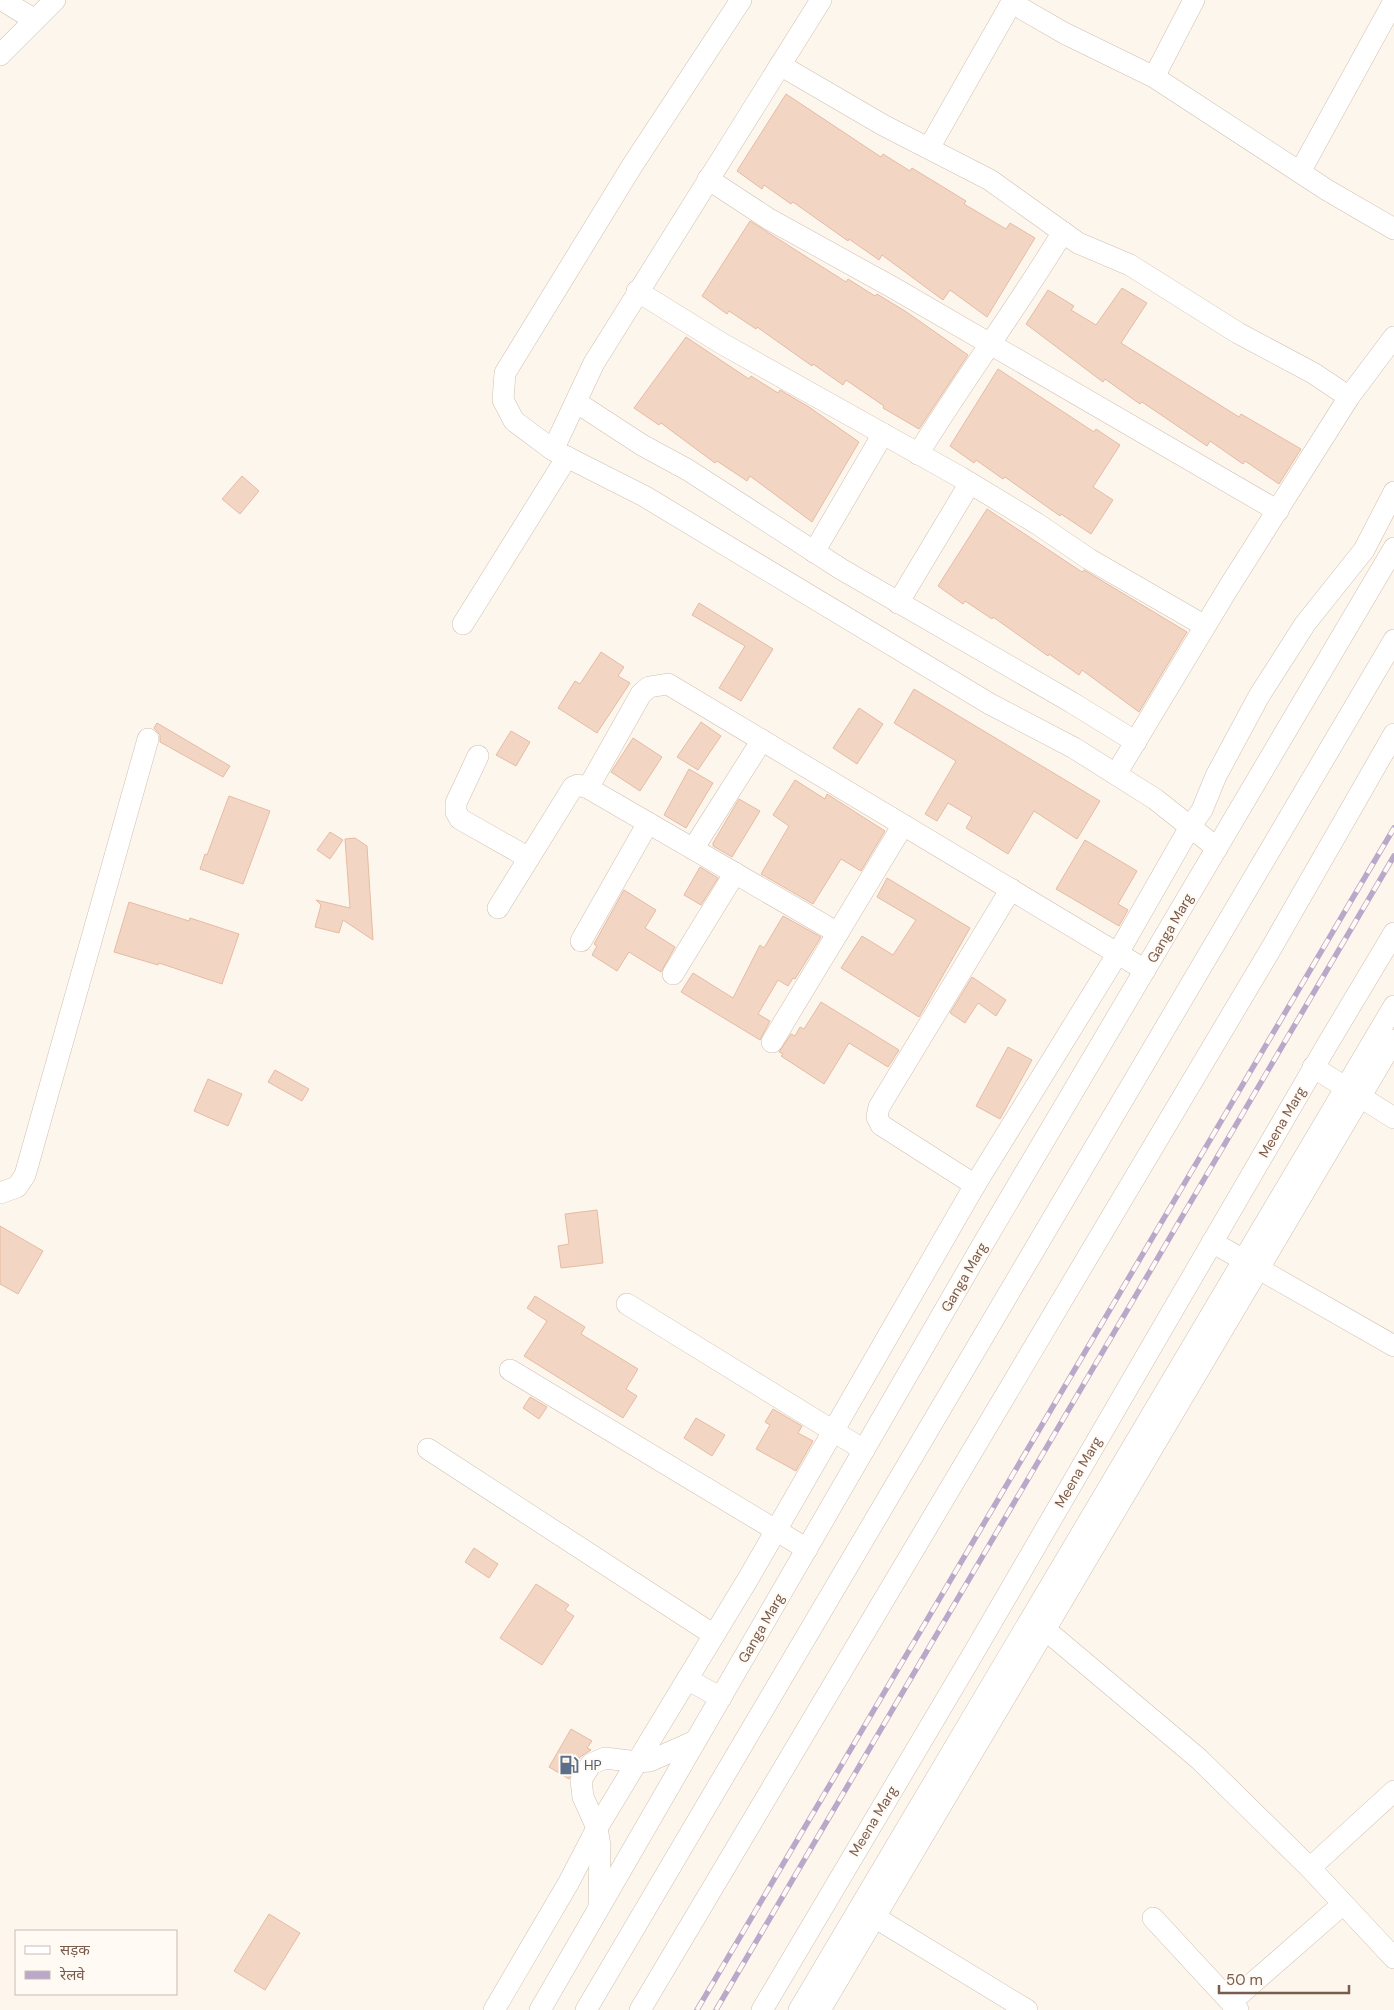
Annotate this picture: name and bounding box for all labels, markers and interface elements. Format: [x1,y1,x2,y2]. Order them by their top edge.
street label: Ganga Marg [1143,890,1197,966]
street label: Meena Marg [1254,1083,1310,1161]
street label: Ganga Marg [937,1239,991,1315]
street label: Meena Marg [1050,1433,1106,1511]
street label: Ganga Marg [734,1590,788,1666]
fuel station icon: HP [558,1754,580,1776]
place label: HP [584,1756,602,1774]
street label: Meena Marg [845,1782,901,1860]
legend [15,1930,178,1995]
text: सड़क [60,1940,90,1960]
scale bar [1219,1962,1349,1994]
text: रेलवे [59,1965,85,1985]
text: 50 m [1226,1970,1263,1990]

